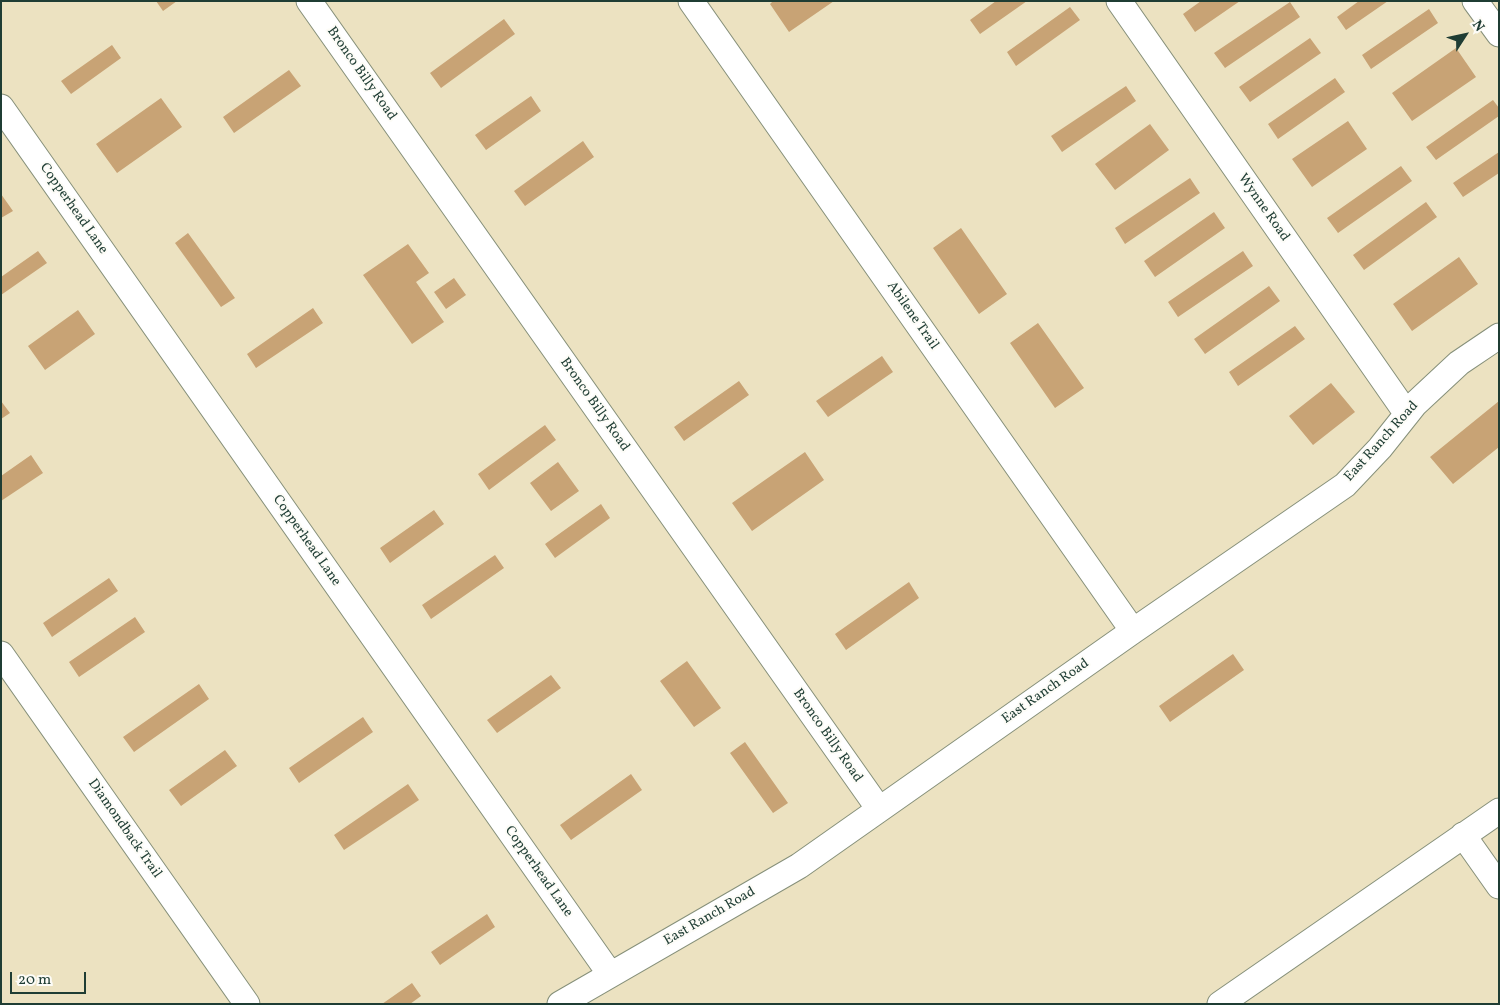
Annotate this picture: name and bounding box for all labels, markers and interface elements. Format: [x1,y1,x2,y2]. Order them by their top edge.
north arrow [1440,10,1490,60]
text: N [1467,16,1488,36]
street label: Bronco Billy Road [323,24,399,124]
street label: Copperhead Lane [35,160,111,258]
street label: Wynne Road [1234,171,1292,245]
street label: Abilene Trail [882,279,942,353]
street label: Bronco Billy Road [556,355,632,455]
street label: East Ranch Road [1341,398,1423,486]
street label: Copperhead Lane [268,492,344,590]
street label: East Ranch Road [999,656,1093,728]
street label: Bronco Billy Road [789,686,865,786]
street label: Diamondback Trail [83,776,165,882]
street label: Copperhead Lane [500,823,576,921]
street label: East Ranch Road [661,884,759,950]
scale bar [12,962,89,994]
text: 20 m [18,970,51,991]

